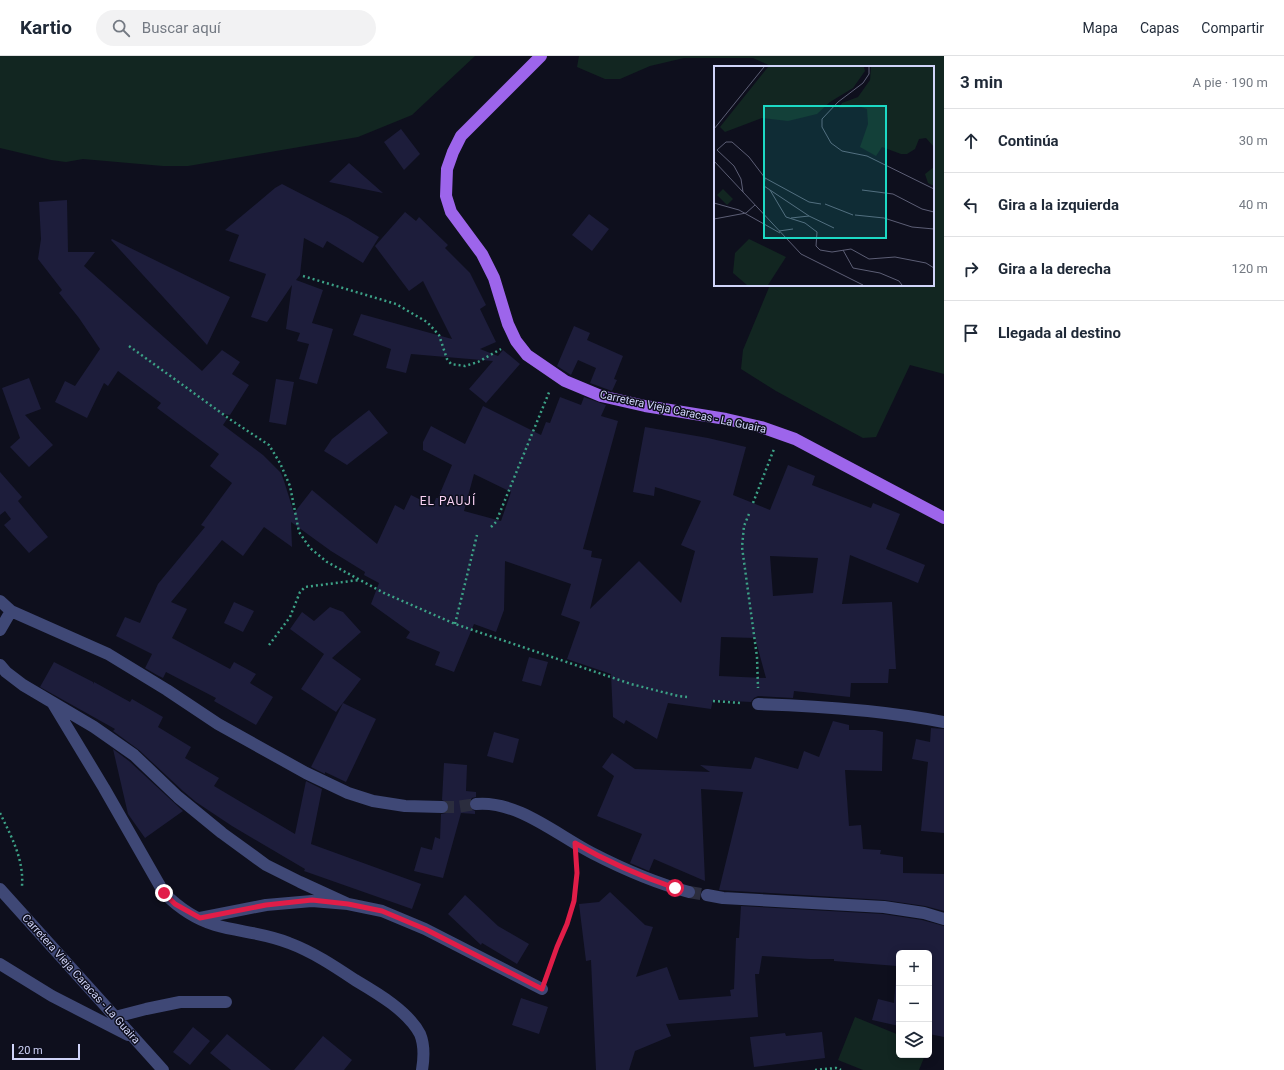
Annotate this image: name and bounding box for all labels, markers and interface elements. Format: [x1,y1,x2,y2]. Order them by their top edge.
search box [96,10,376,46]
text: Kartio [20,16,72,39]
icon: search [110,17,132,39]
text: Buscar aquí [142,19,221,37]
text: Mapa [1083,20,1118,36]
text: Capas [1140,20,1179,36]
text: Compartir [1201,20,1264,36]
inset map [714,66,934,286]
text: 3 min [960,72,1003,92]
text: A pie · 190 m [1193,75,1268,90]
icon: ahead [960,130,982,152]
text: Continúa [998,132,1059,150]
text: 30 m [1239,133,1268,148]
icon: left [960,194,982,216]
text: Gira a la izquierda [998,196,1119,214]
text: 40 m [1239,197,1268,212]
icon: right [960,258,982,280]
text: Gira a la derecha [998,260,1111,278]
text: 120 m [1231,261,1268,276]
icon: arrive [960,322,982,344]
text: Llegada al destino [998,324,1121,342]
street label: Carretera Vieja Caracas - La Guaira [599,388,767,436]
district label: EL PAUJÍ [420,493,476,508]
route start [666,879,684,897]
route end [155,884,173,902]
street label: Carretera Vieja Caracas - La Guaira [19,912,143,1046]
map controls [896,950,932,1058]
button: + [896,950,932,986]
button: − [896,986,932,1022]
button: layers [896,1022,932,1058]
scale bar [12,1042,80,1061]
text: 20 m [18,1044,43,1057]

